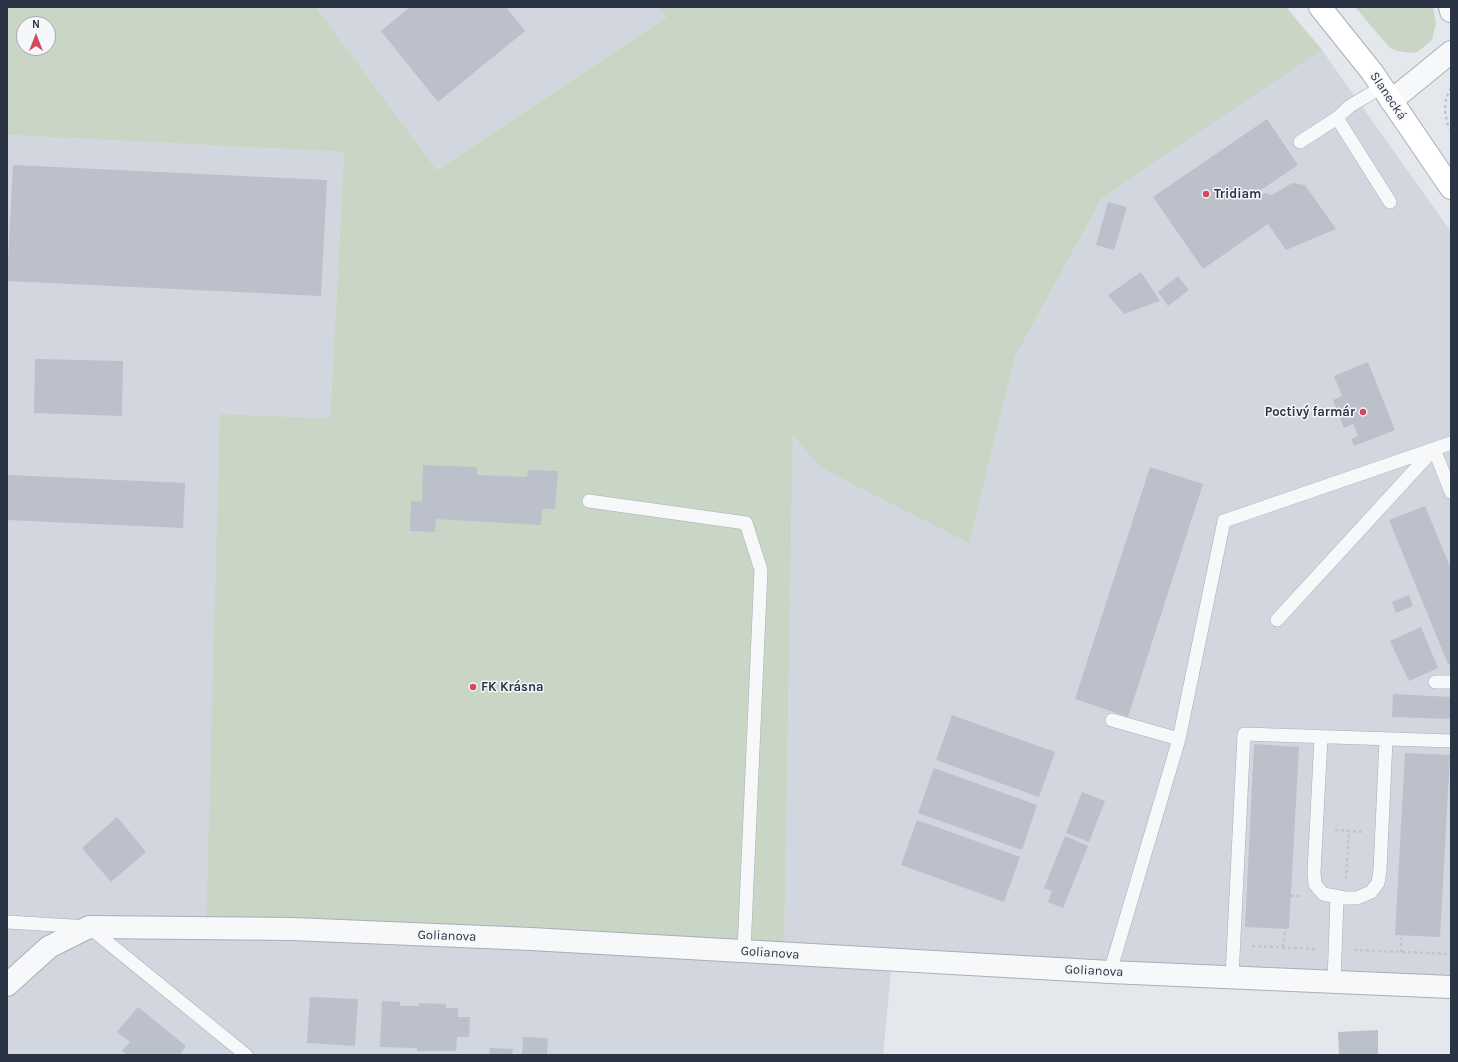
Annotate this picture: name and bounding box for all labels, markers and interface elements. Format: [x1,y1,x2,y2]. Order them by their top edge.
north arrow [16,16,56,56]
text: N [32,18,40,31]
street label: Slanecká [1366,69,1410,123]
place label: Tridiam [1214,186,1261,202]
marker: Tridiam [1201,189,1211,199]
place label: Poctivý farmár [1265,404,1355,420]
marker: Poctivý farmár [1358,407,1368,417]
place label: FK Krásna [481,679,544,695]
marker: FK Krásna [468,682,478,692]
street label: Golianova [417,927,477,945]
street label: Golianova [740,943,800,963]
street label: Golianova [1064,962,1124,980]

